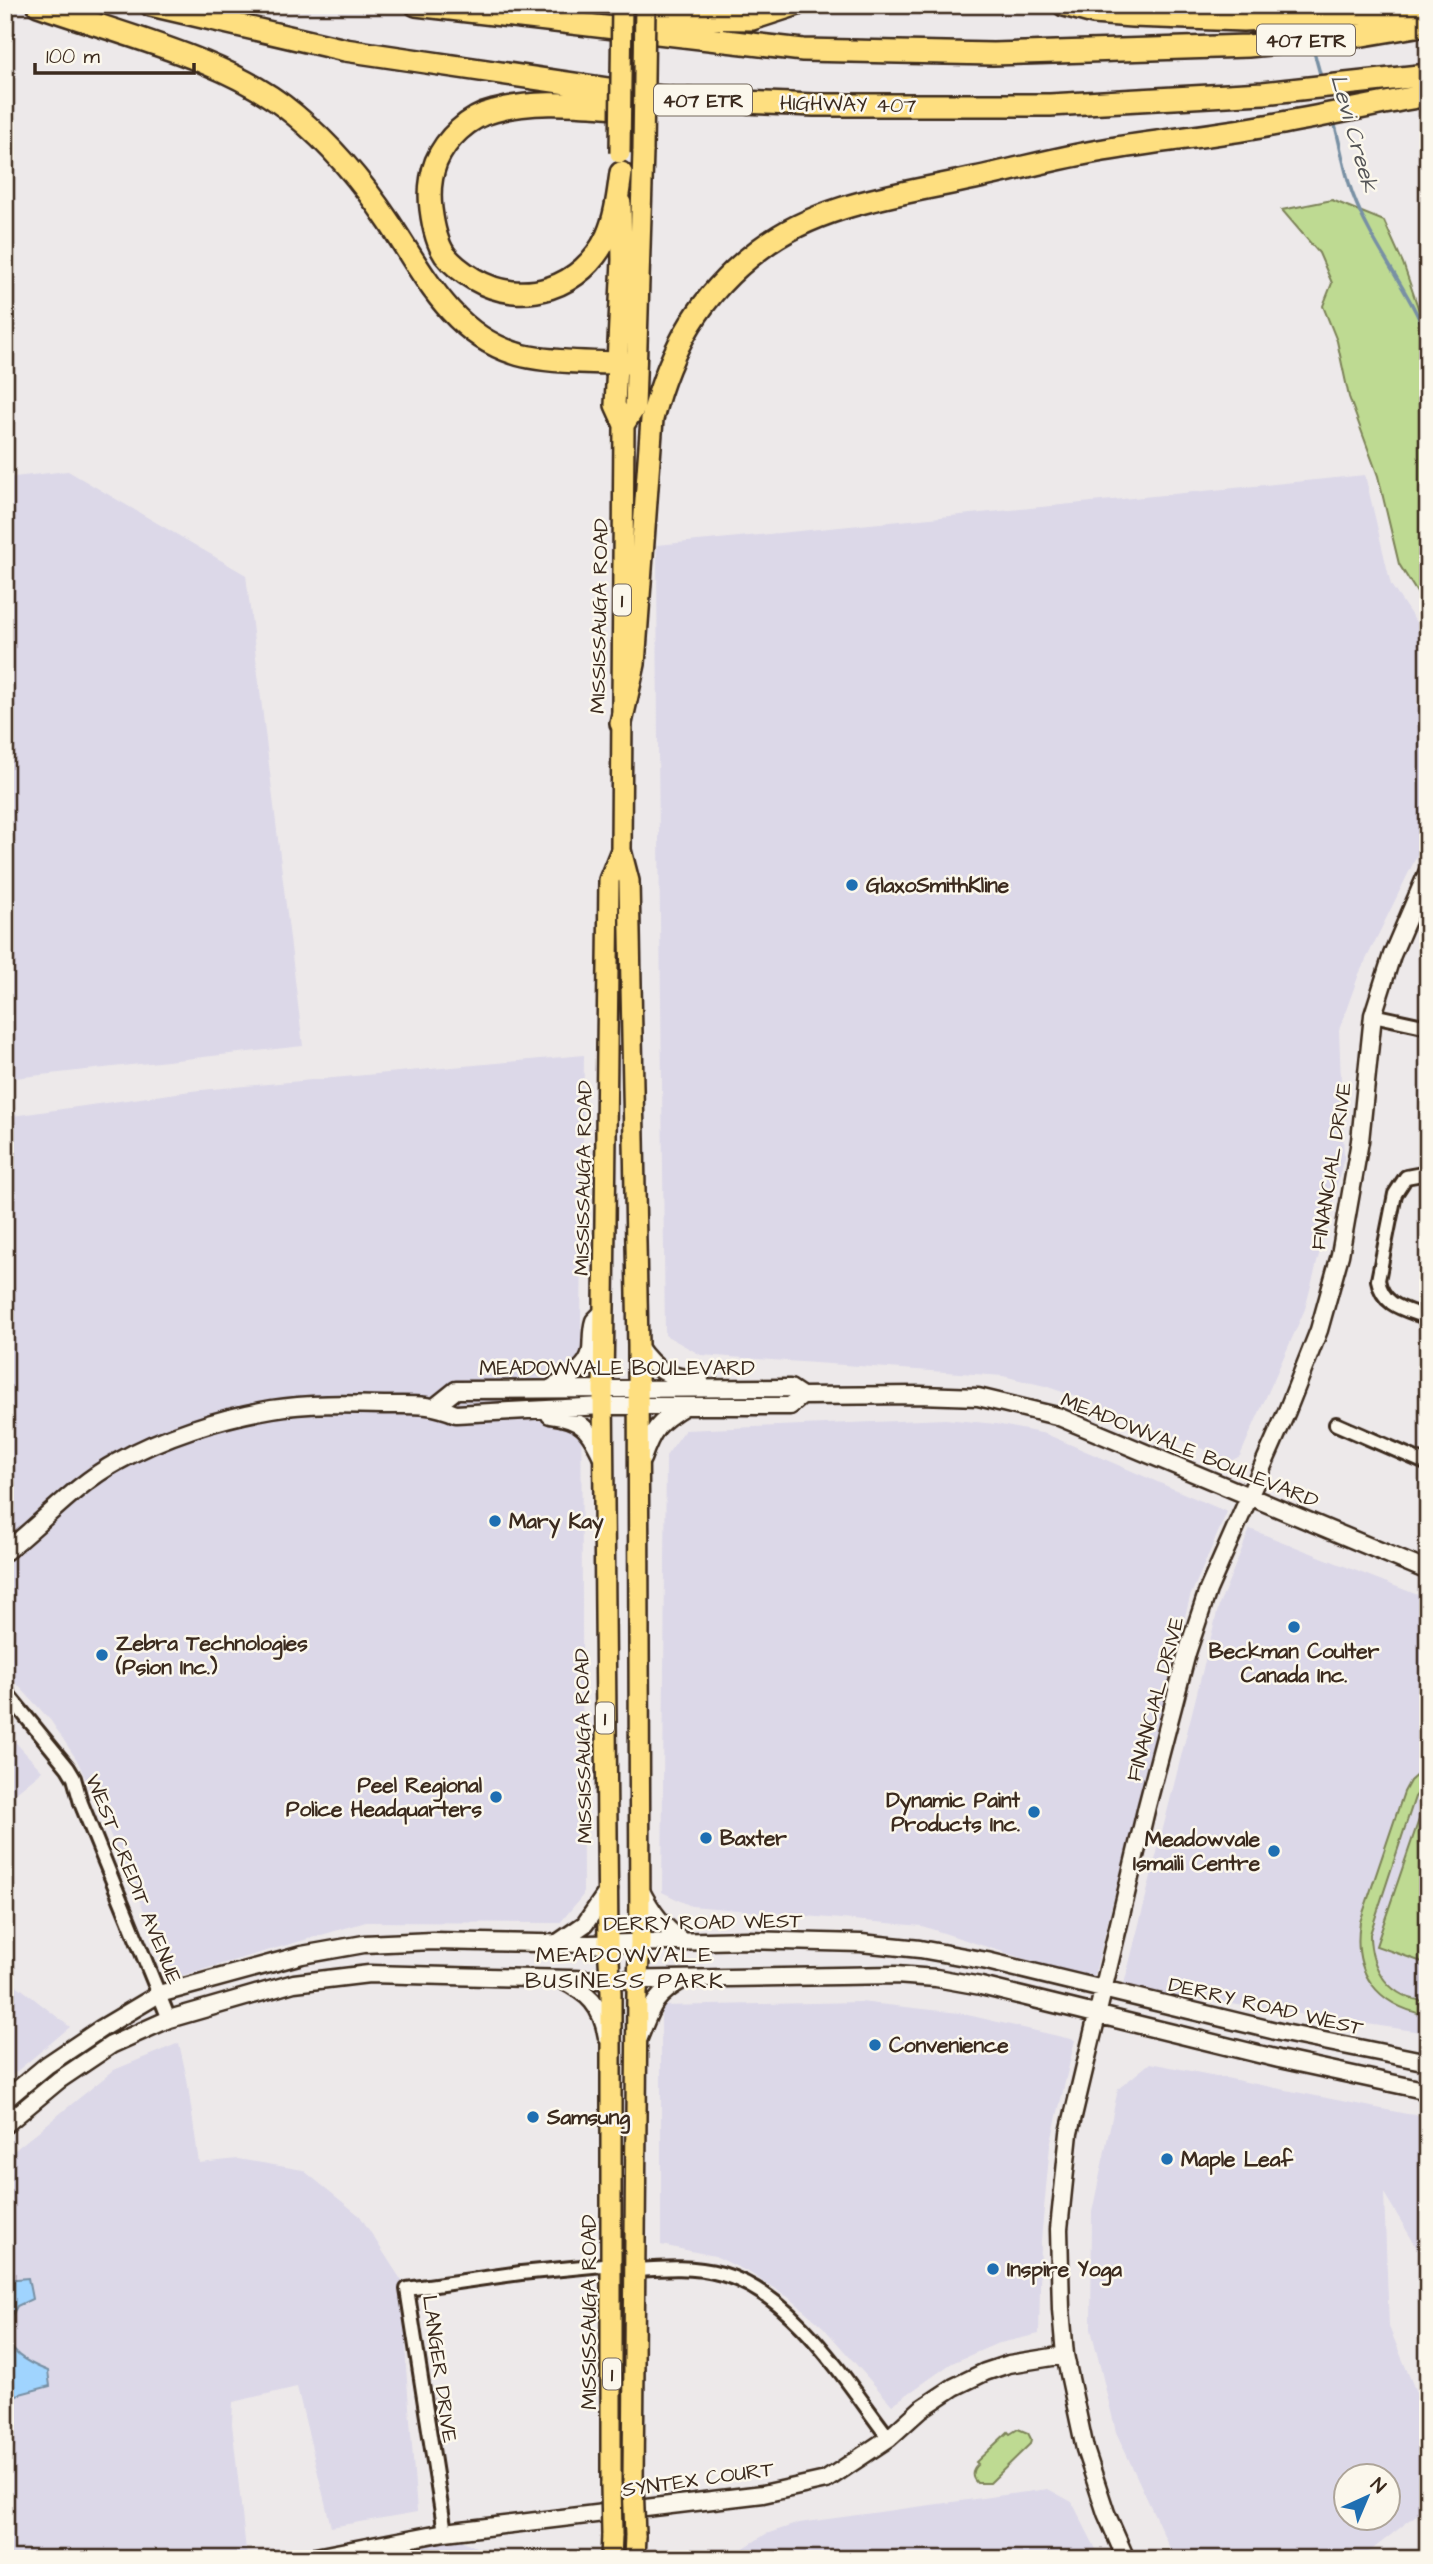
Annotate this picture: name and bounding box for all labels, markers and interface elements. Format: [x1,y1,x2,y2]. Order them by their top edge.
road number: 407 ETR [1257,24,1355,56]
scale bar [35,32,194,76]
text: 100 m [46,42,101,71]
water label: Levi Creek [1322,71,1386,197]
road number: 407 ETR [654,85,752,116]
street label: HIGHWAY 407 [780,89,917,120]
street label: MISSISSAUGA ROAD [583,518,616,714]
road number: 1 [613,584,631,615]
place label: GlaxoSmithKline [866,871,1010,900]
marker: GlaxoSmithKline [844,877,860,893]
street label: MISSISSAUGA ROAD [567,1080,600,1276]
street label: FINANCIAL DRIVE [1304,1080,1359,1252]
street label: MEADOWVALE BOULEVARD [479,1354,755,1383]
street label: MEADOWVALE BOULEVARD [1057,1385,1323,1516]
place label: Mary Kay [509,1507,604,1539]
marker: Mary Kay [487,1513,503,1529]
street label: FINANCIAL DRIVE [1120,1613,1192,1785]
marker: Beckman Coulter Canada Inc. [1286,1619,1302,1635]
place label: Zebra Technologies (Psion Inc.) [115,1629,308,1682]
place label: Beckman Coulter Canada Inc. [1209,1637,1380,1690]
marker: Zebra Technologies (Psion Inc.) [94,1647,110,1663]
street label: MISSISSAUGA ROAD [567,1648,600,1844]
road number: 1 [596,1702,614,1734]
street label: WEST CREDIT AVENUE [78,1770,189,1989]
place label: Peel Regional Police Headquarters [286,1771,483,1825]
place label: Dynamic Paint Products Inc. [886,1786,1021,1839]
marker: Peel Regional Police Headquarters [488,1789,504,1805]
marker: Dynamic Paint Products Inc. [1026,1804,1042,1820]
place label: Baxter [720,1824,787,1853]
place label: Meadowvale Ismaili Centre [1133,1825,1261,1878]
marker: Baxter [698,1830,714,1846]
marker: Meadowvale Ismaili Centre [1266,1843,1282,1859]
street label: DERRY ROAD WEST [603,1906,804,1939]
district label: MEADOWVALE BUSINESS PARK [525,1939,725,1997]
street label: DERRY ROAD WEST [1166,1970,1367,2043]
place label: Convenience [889,2031,1009,2060]
marker: Convenience [867,2037,883,2053]
place label: Samsung [546,2103,630,2134]
marker: Samsung [525,2109,541,2125]
place label: Maple Leaf [1181,2145,1293,2175]
marker: Maple Leaf [1159,2151,1175,2167]
street label: MISSISSAUGA ROAD [575,2214,604,2410]
place label: Inspire Yoga [1007,2255,1122,2286]
marker: Inspire Yoga [985,2261,1001,2277]
street label: LANGER DRIVE [415,2293,464,2445]
road number: 1 [603,2358,621,2390]
street label: SYNTEX COURT [620,2454,777,2505]
north arrow [1332,2462,1402,2532]
text: N [1364,2472,1391,2500]

